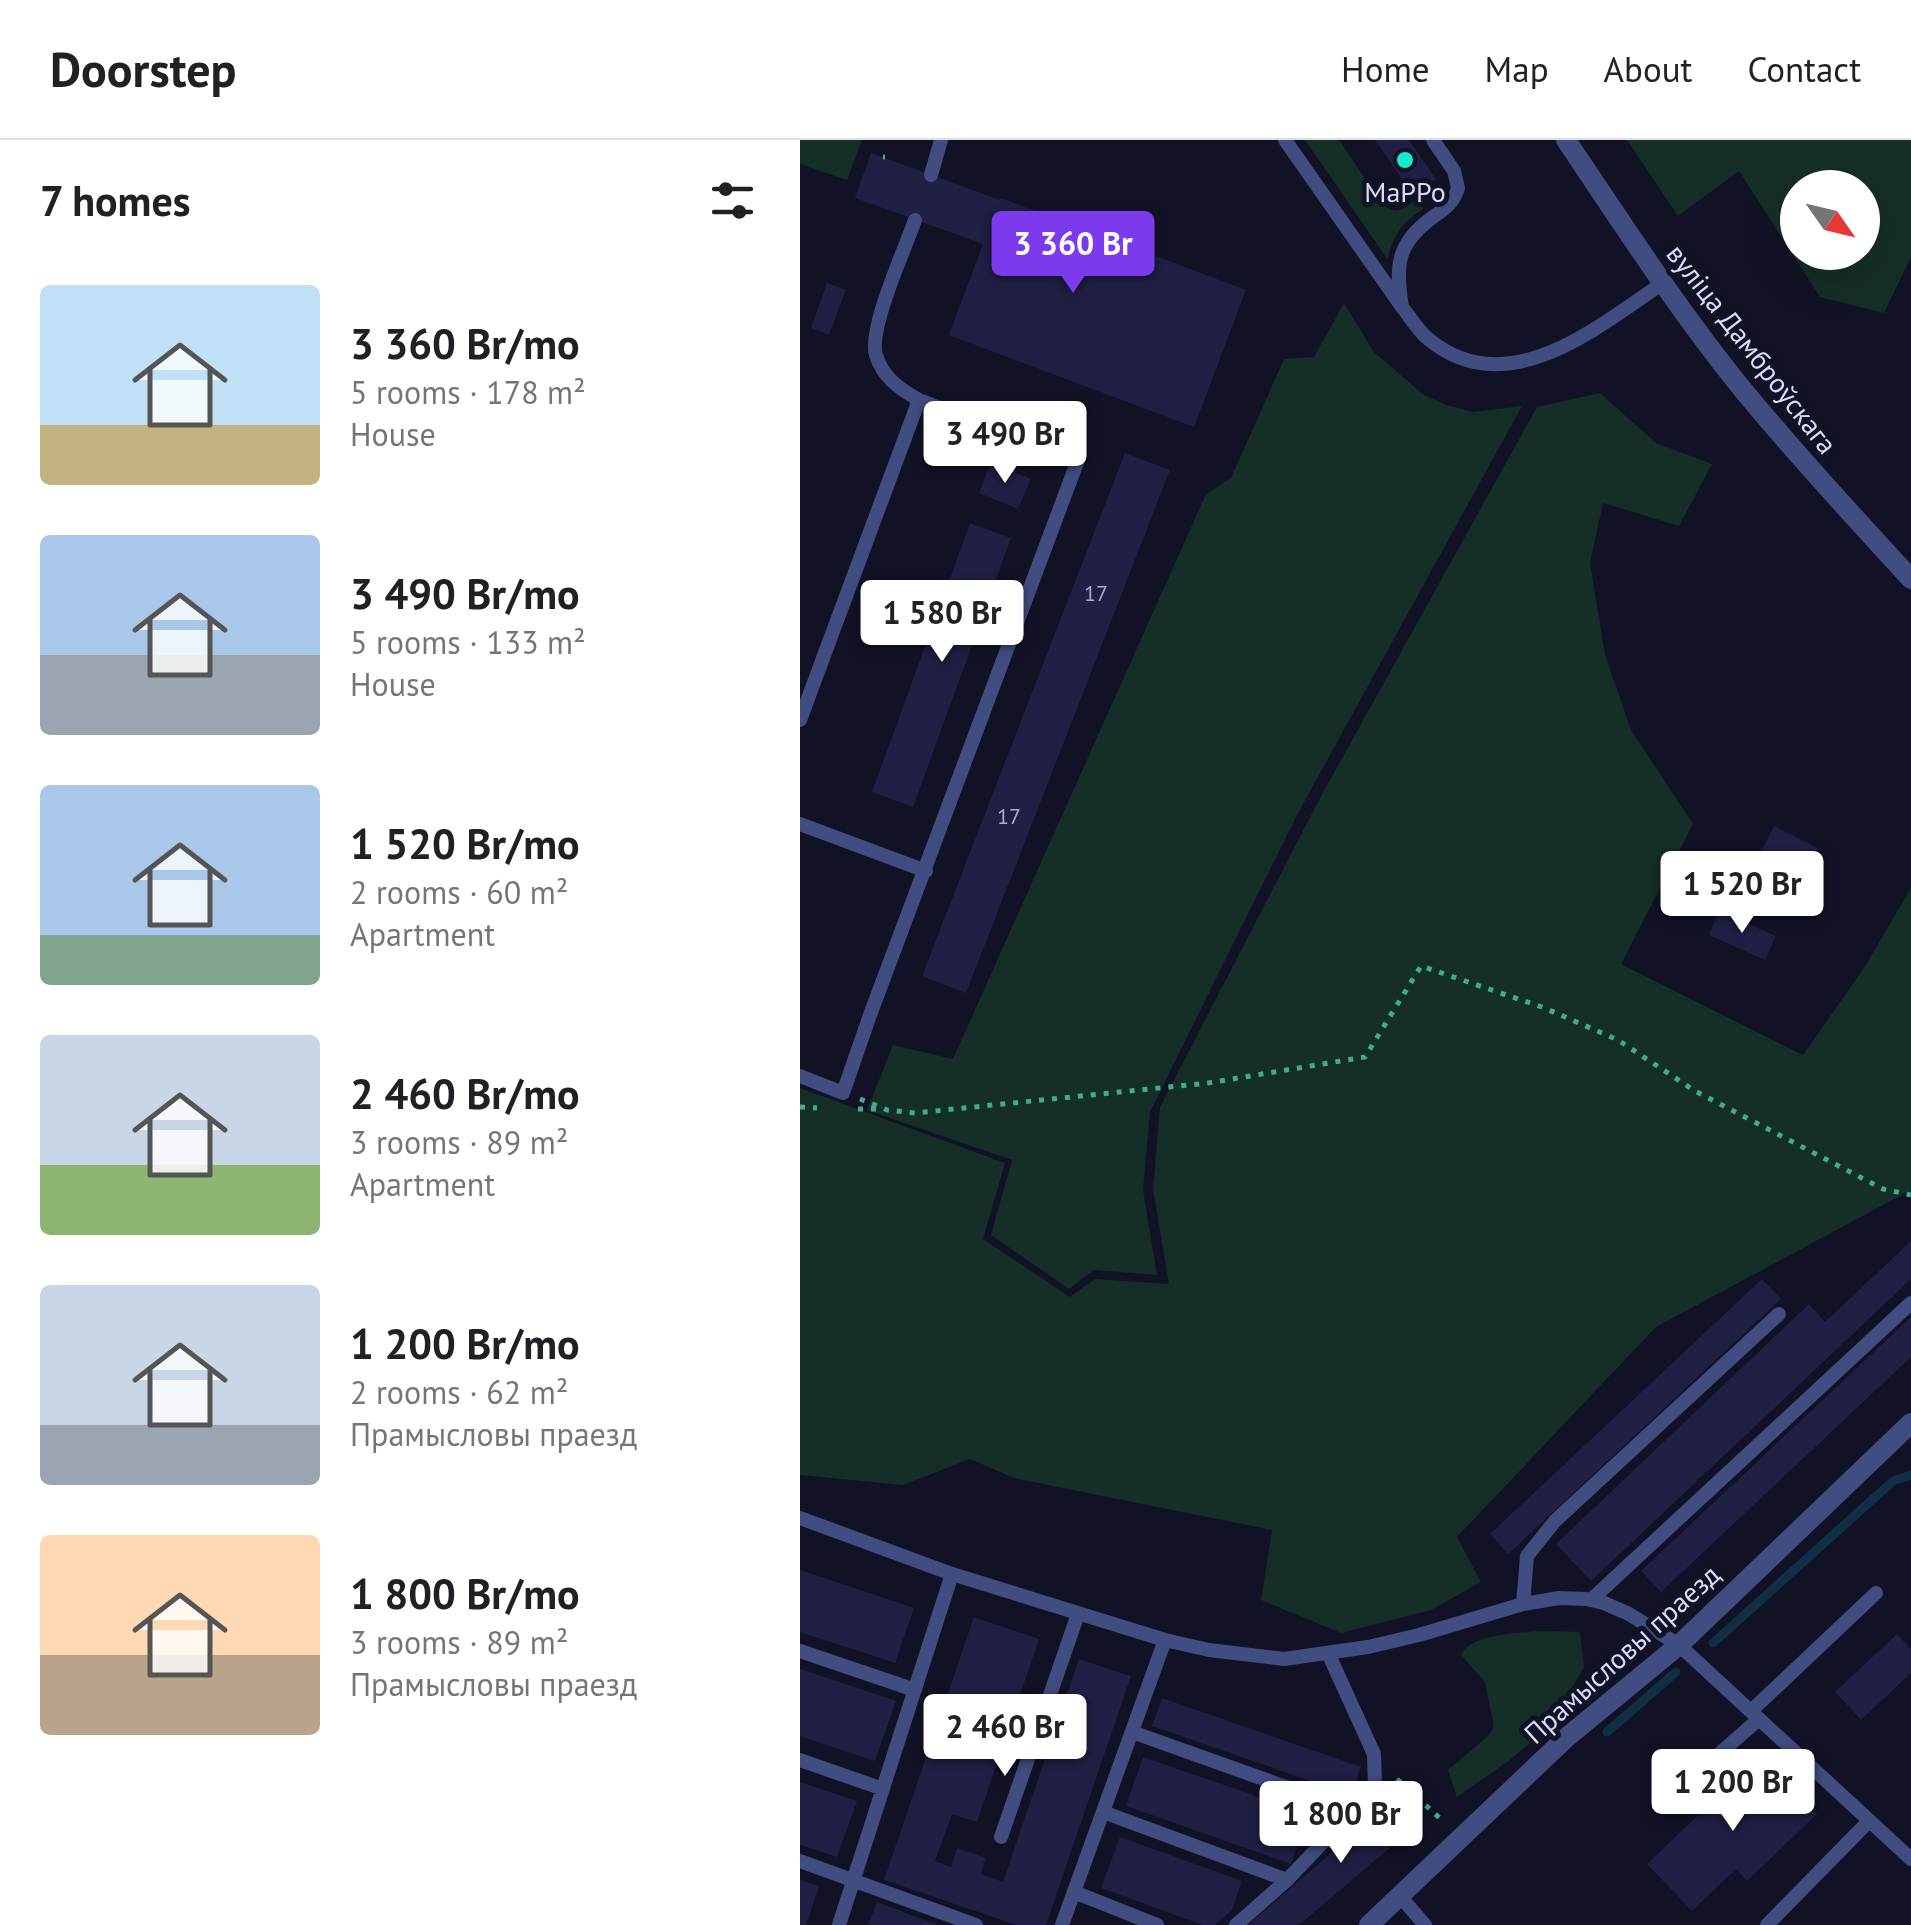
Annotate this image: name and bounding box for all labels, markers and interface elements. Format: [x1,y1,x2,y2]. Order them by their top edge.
text: Doorstep [50,38,237,100]
text: Home [1341,46,1430,92]
text: Map [1485,46,1549,92]
text: About [1604,46,1692,92]
text: Contact [1747,46,1861,92]
marker: МаРРо [1394,149,1416,171]
north arrow [1780,170,1880,270]
map controls [1780,170,1880,270]
text: 7 homes [40,173,191,228]
icon: filters [705,173,760,228]
place label: МаРРо [1364,173,1446,210]
pin: 3 360 Br [970,211,1176,296]
text: 3 360 Br [1014,222,1132,264]
street label: вуліца Дамброўскага [1659,236,1846,461]
text: 3 360 Br/mo [350,316,580,371]
icon: home [120,325,240,445]
text: 5 rooms · 178 m² [350,371,586,413]
pin: 3 490 Br [902,401,1108,486]
text: 3 490 Br [946,412,1064,454]
text: House [350,413,436,455]
text: 3 490 Br/mo [350,566,580,621]
icon: home [120,575,240,695]
house number: 17 [1084,579,1108,607]
pin: 1 580 Br [839,580,1045,665]
text: 1 580 Br [883,591,1001,633]
text: 5 rooms · 133 m² [350,621,586,663]
text: House [350,663,436,705]
house number: 17 [997,802,1021,830]
text: 1 520 Br/mo [350,816,580,871]
icon: home [120,825,240,945]
pin: 1 520 Br [1639,851,1845,936]
text: 1 520 Br [1683,862,1801,904]
text: 2 rooms · 60 m² [350,871,568,913]
text: Apartment [350,913,495,955]
text: 2 460 Br/mo [350,1066,580,1121]
icon: home [120,1075,240,1195]
text: 3 rooms · 89 m² [350,1121,568,1163]
text: Apartment [350,1163,495,1205]
text: 1 200 Br/mo [350,1316,580,1371]
icon: home [120,1325,240,1445]
text: 2 rooms · 62 m² [350,1371,568,1413]
text: Прамысловы праезд [350,1413,637,1455]
street label: Прамысловы праезд [1516,1556,1727,1751]
text: 1 800 Br/mo [350,1566,580,1621]
icon: home [120,1575,240,1695]
text: 3 rooms · 89 m² [350,1621,568,1663]
text: Прамысловы праезд [350,1663,637,1705]
pin: 2 460 Br [902,1694,1108,1779]
text: 2 460 Br [946,1705,1064,1747]
pin: 1 200 Br [1630,1749,1836,1834]
text: 1 200 Br [1674,1760,1792,1802]
pin: 1 800 Br [1238,1781,1444,1866]
text: 1 800 Br [1282,1792,1400,1834]

